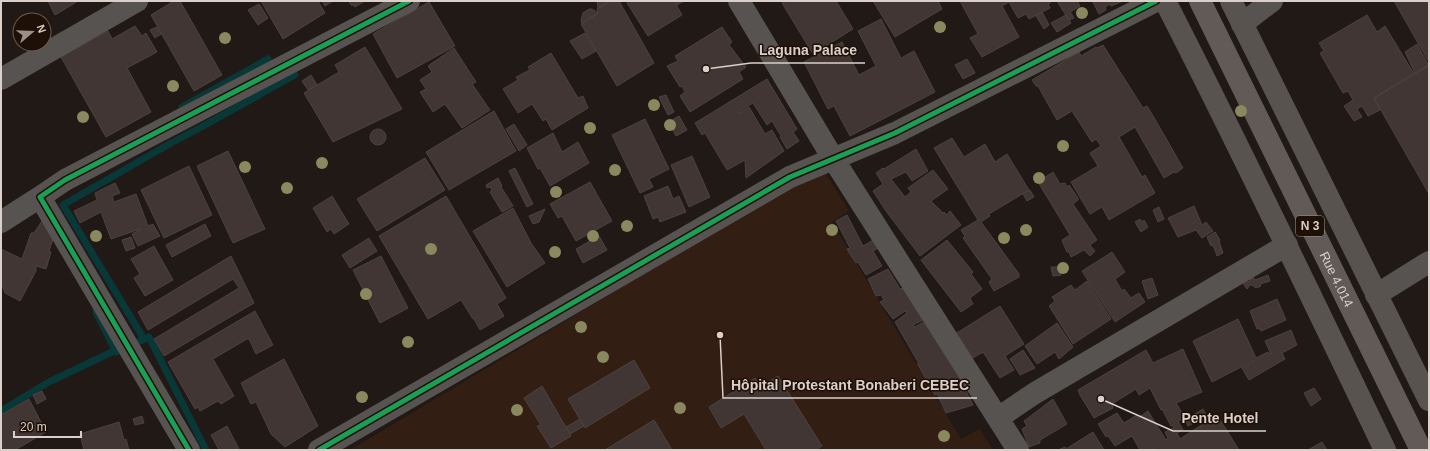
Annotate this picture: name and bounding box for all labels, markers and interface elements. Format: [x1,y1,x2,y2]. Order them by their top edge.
north arrow [12,12,52,52]
text: N [34,23,48,35]
callout: Laguna Palace [751,37,865,63]
text: Laguna Palace [759,42,857,58]
road number: N 3 [1296,216,1324,236]
street label: Rue 4.014 [1317,249,1357,309]
callout: Hôpital Protestant Bonaberi CEBEC [723,372,977,398]
text: Hôpital Protestant Bonaberi CEBEC [731,377,969,393]
callout: Pente Hotel [1173,405,1266,431]
text: Pente Hotel [1181,410,1259,426]
scale bar [14,413,81,439]
text: 20 m [20,420,47,434]

